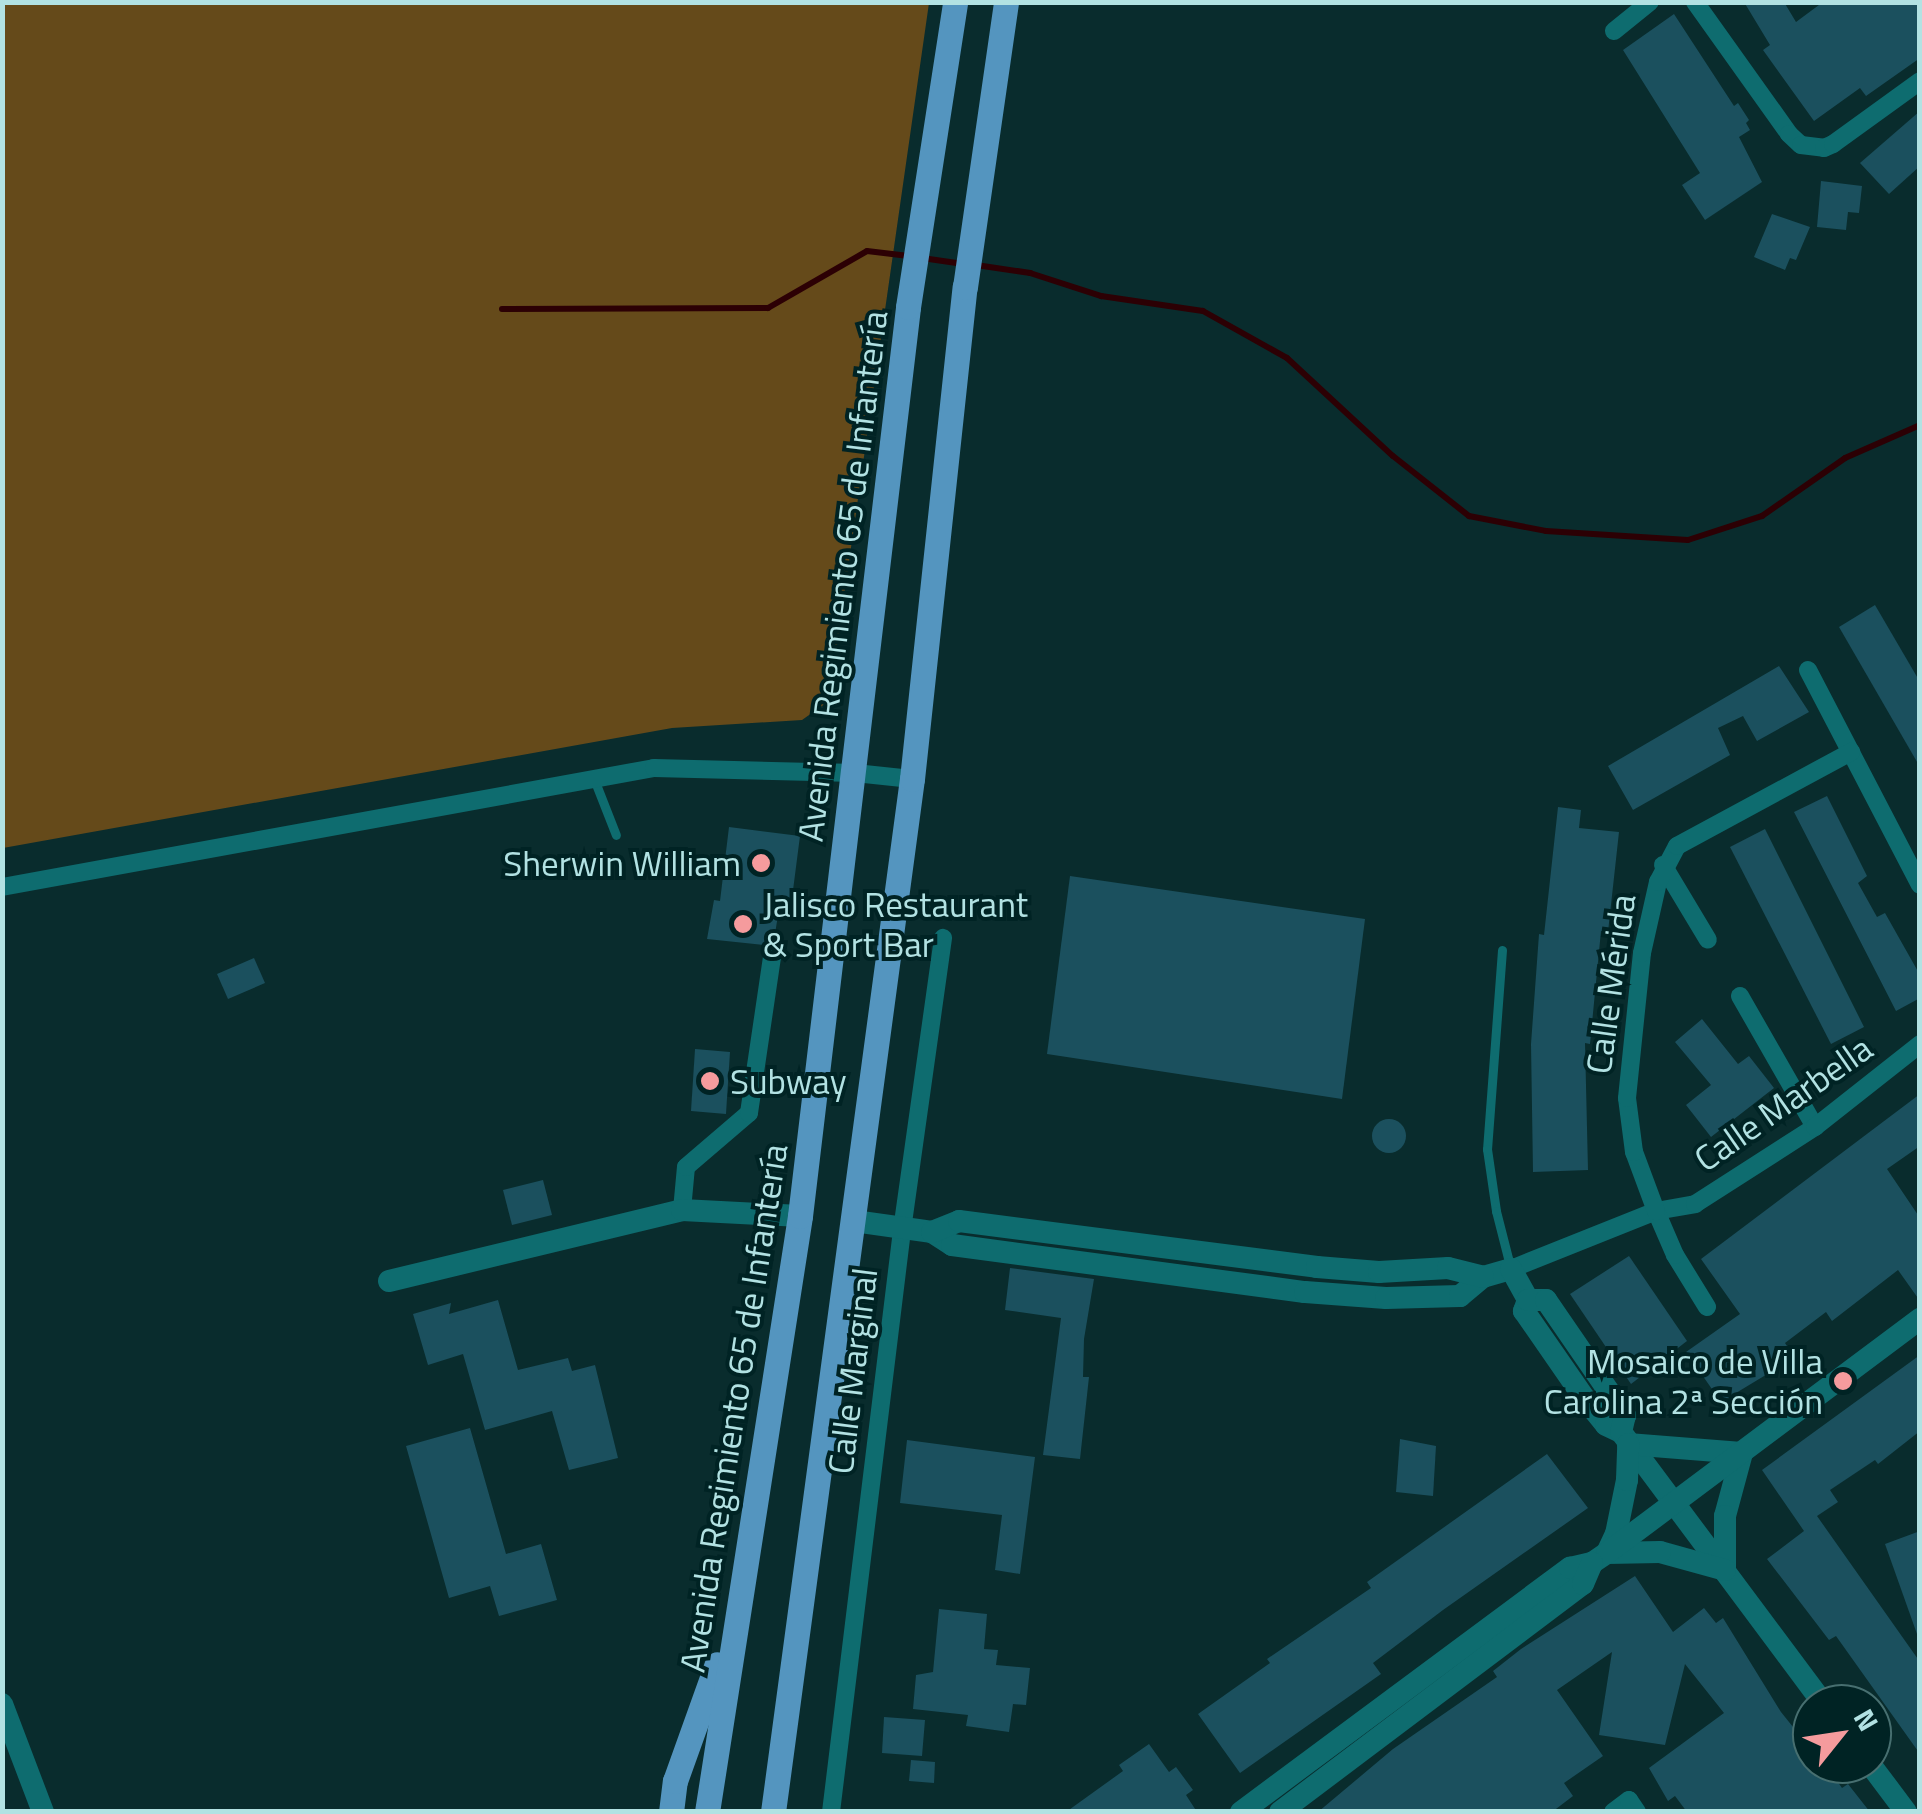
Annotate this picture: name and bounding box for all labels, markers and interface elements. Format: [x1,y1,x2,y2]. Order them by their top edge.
street label: Avenida Regimiento 65 de Infantería [789,308,895,844]
place label: Sherwin William [503,842,741,884]
marker: Sherwin William [750,852,772,874]
place label: Jalisco Restaurant & Sport Bar [763,883,1028,965]
street label: Calle Mérida [1577,892,1643,1076]
marker: Jalisco Restaurant & Sport Bar [732,913,754,935]
street label: Calle Marbella [1686,1026,1880,1180]
place label: Subway [730,1060,847,1102]
marker: Subway [699,1070,721,1092]
street label: Avenida Regimiento 65 de Infantería [670,1141,796,1675]
street label: Calle Marginal [819,1266,885,1476]
place label: Mosaico de Villa Carolina 2ª Sección [1544,1340,1823,1422]
marker: Mosaico de Villa Carolina 2ª Sección [1832,1370,1854,1392]
north arrow [1792,1684,1892,1784]
text: N [1843,1701,1890,1739]

